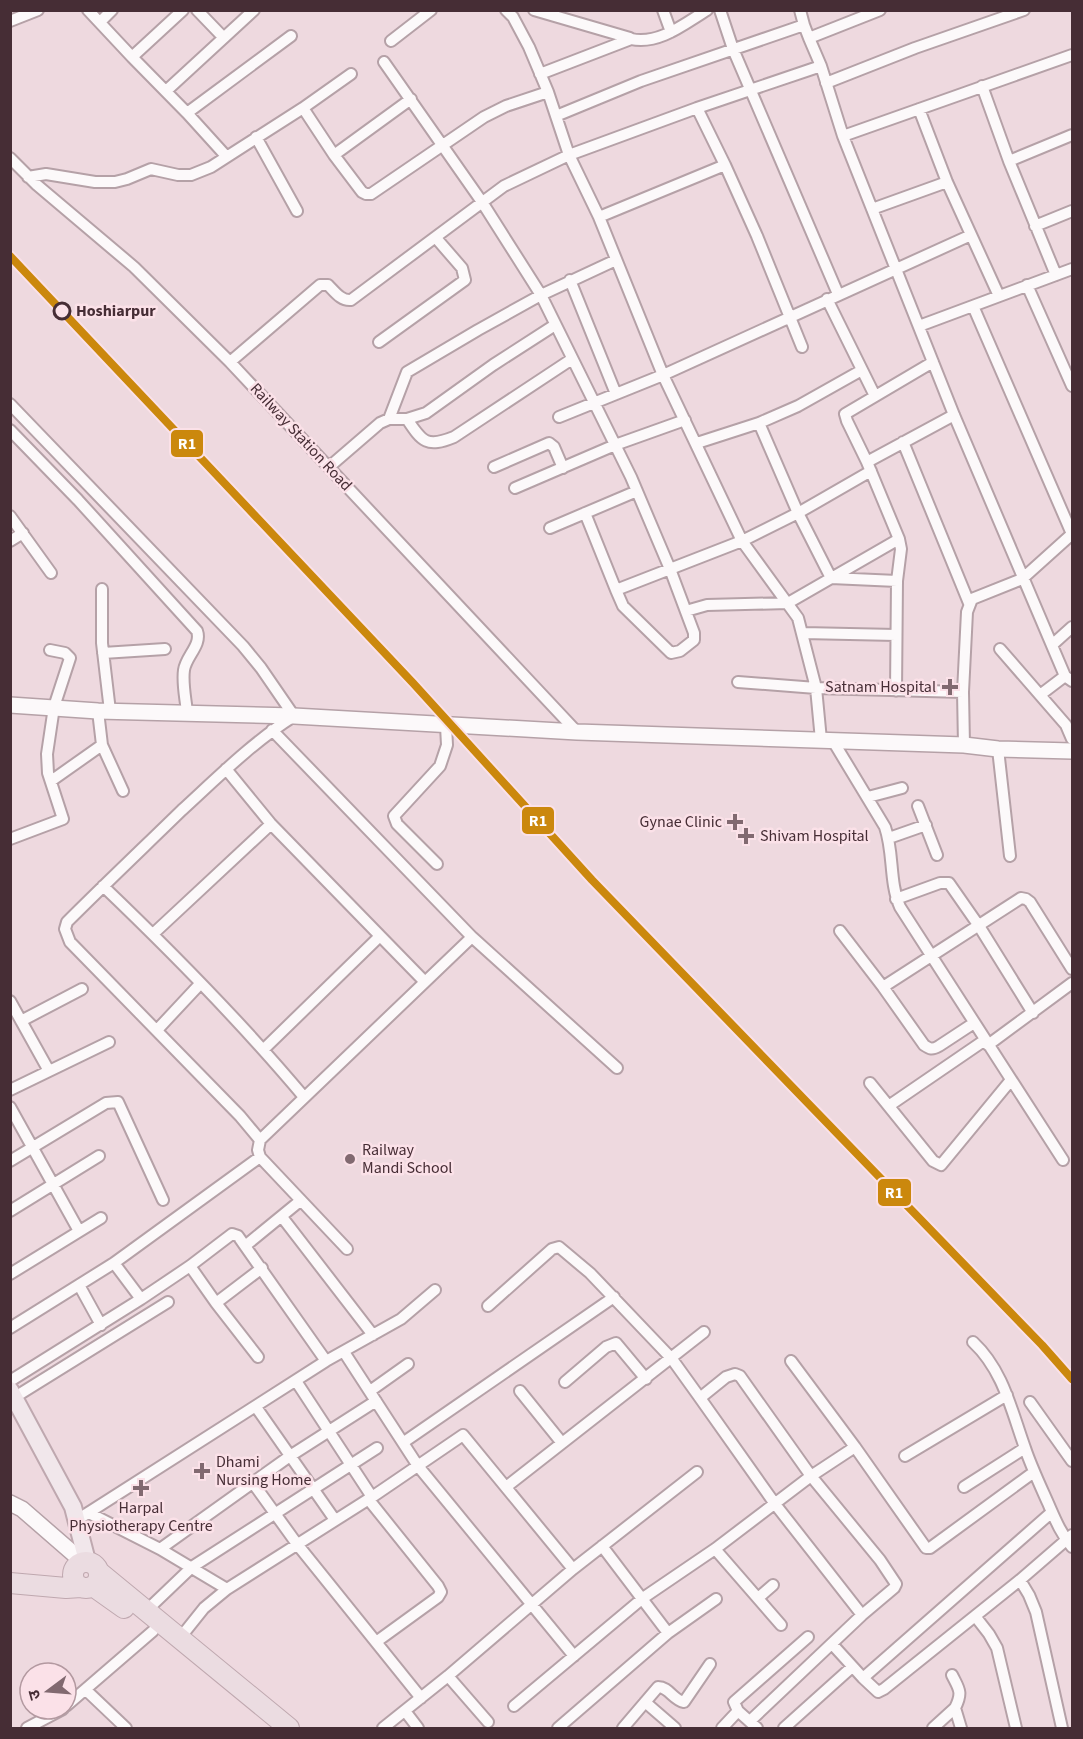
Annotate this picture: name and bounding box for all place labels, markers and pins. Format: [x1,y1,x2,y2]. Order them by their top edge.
place label: Hoshiarpur [76,300,156,322]
marker: Hoshiarpur [53,302,71,320]
place label: Satnam Hospital [825,676,936,698]
marker: Satnam Hospital [941,678,959,696]
place label: Gynae Clinic [640,811,722,833]
marker: Gynae Clinic [726,813,744,831]
place label: Shivam Hospital [760,825,869,847]
marker: Shivam Hospital [737,827,755,845]
place label: Railway Mandi School [362,1139,452,1179]
marker: Railway Mandi School [343,1152,357,1166]
place label: Dhami Nursing Home [216,1451,312,1491]
marker: Dhami Nursing Home [193,1462,211,1480]
marker: Harpal Physiotherapy Centre [132,1479,150,1497]
place label: Harpal Physiotherapy Centre [69,1497,213,1537]

